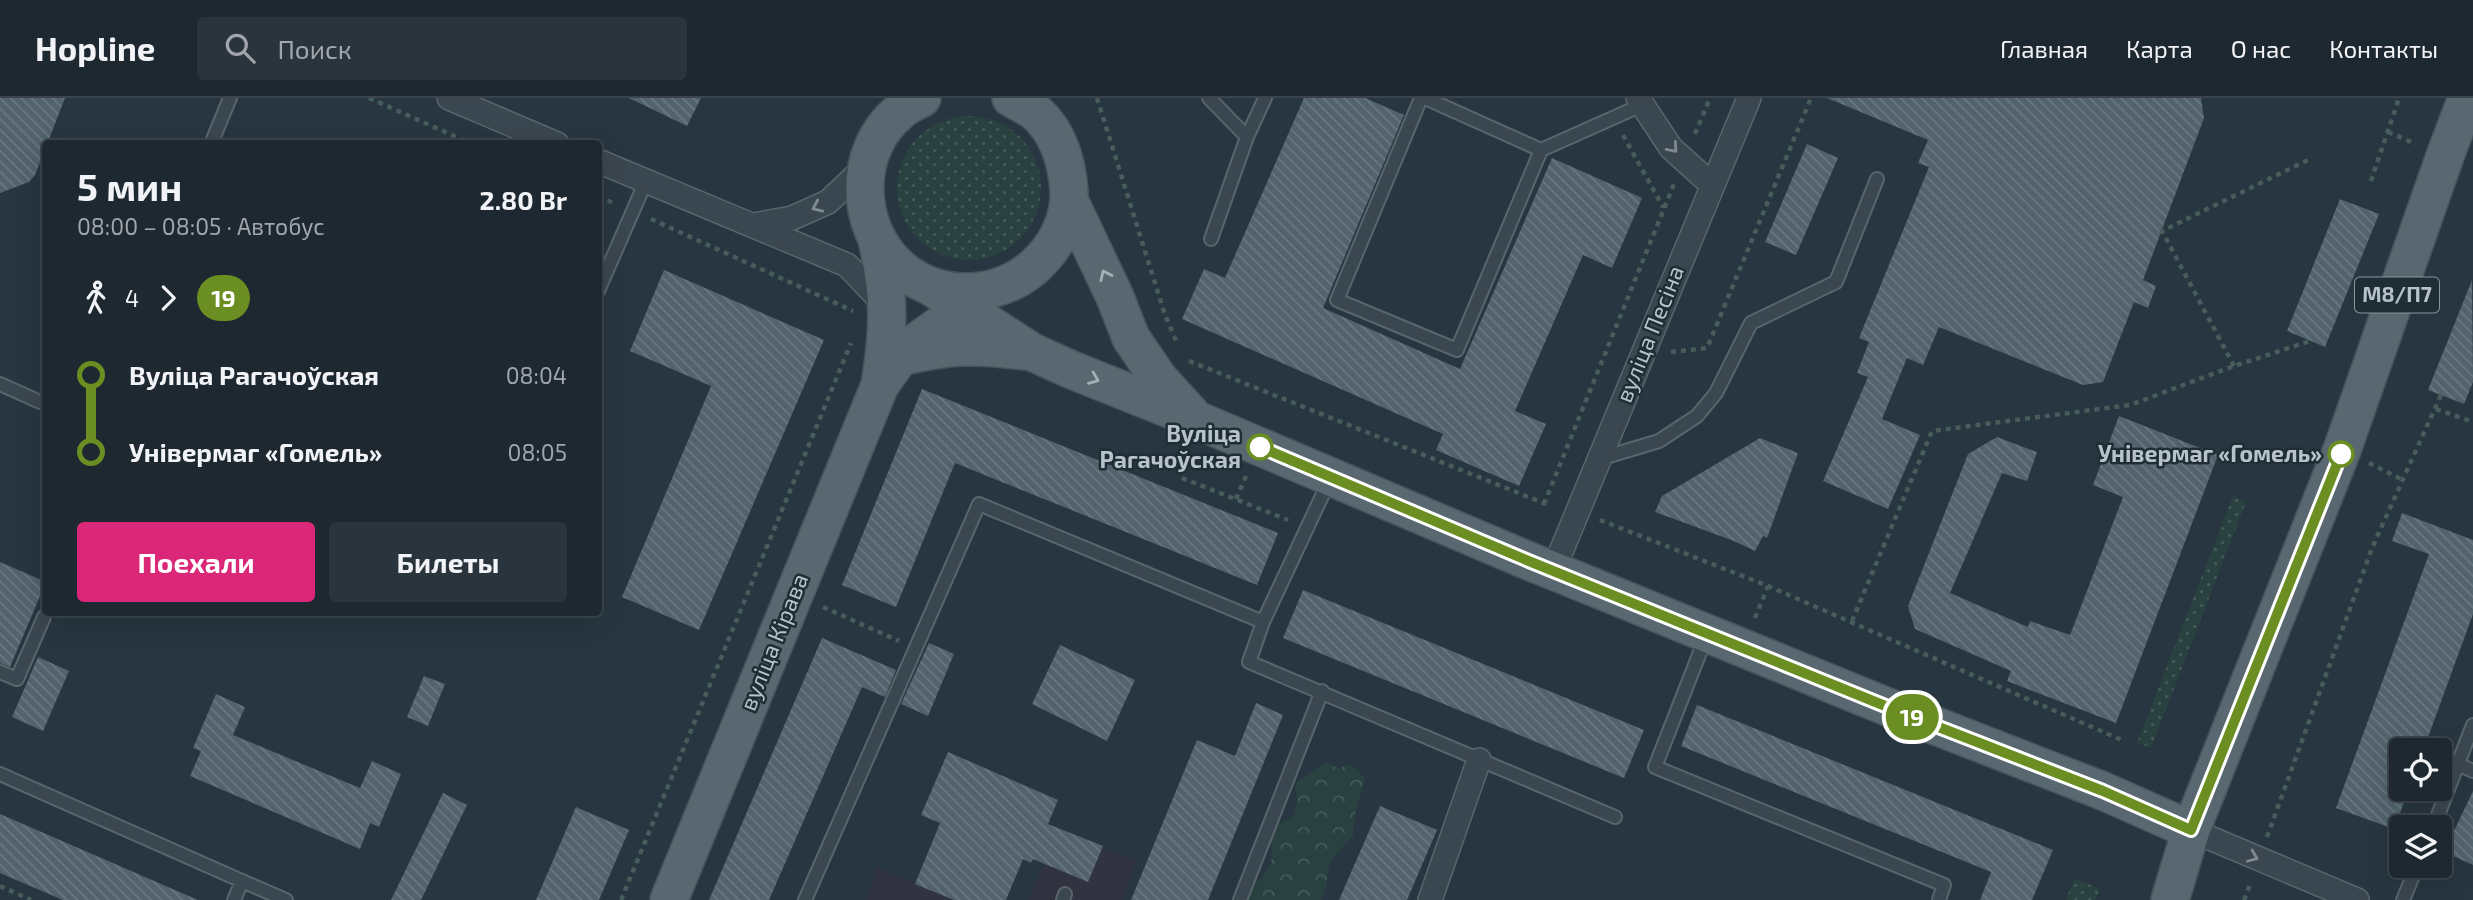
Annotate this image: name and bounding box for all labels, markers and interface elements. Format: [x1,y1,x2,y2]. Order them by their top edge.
search box [197,17,687,80]
text: Hopline [35,28,155,68]
icon: search [221,29,259,67]
text: Поиск [277,33,352,64]
text: Главная [2000,34,2088,63]
text: Карта [2126,34,2193,63]
text: О нас [2231,34,2291,63]
text: Контакты [2329,34,2438,63]
one-way arrow [1665,140,1677,153]
text: 5 мин [77,163,182,209]
text: 2.80 Br [480,184,567,215]
one-way arrow [812,199,824,213]
text: 08:00 – 08:05 · Автобус [77,212,325,240]
street label: вуліца Песіна [1609,261,1690,407]
one-way arrow [1099,270,1113,282]
road number: М8/П7 [2355,278,2439,312]
icon: walk [77,279,115,317]
icon: forward [149,279,187,317]
text: 19 [211,283,236,312]
text: 4 [125,284,139,312]
text: Вуліца Рагачоўская [129,359,379,390]
text: 08:04 [506,361,567,389]
one-way arrow [1088,370,1100,384]
place label: Вуліца Рагачоўская [1099,419,1241,473]
marker: Вуліца Рагачоўская [1247,434,1273,460]
text: Універмаг «Гомель» [129,436,382,467]
text: 08:05 [508,438,567,466]
place label: Універмаг «Гомель» [2098,439,2322,467]
marker: Універмаг «Гомель» [2328,441,2354,467]
button: Поехали [77,522,315,602]
button: Билеты [329,522,567,602]
street label: вуліца Кірава [733,569,814,715]
line badge: 19 [1881,694,1944,740]
text: 19 [1900,702,1924,731]
map controls [2389,738,2452,878]
button: locate [2389,738,2452,801]
button: layers [2389,815,2452,878]
one-way arrow [2246,849,2259,863]

